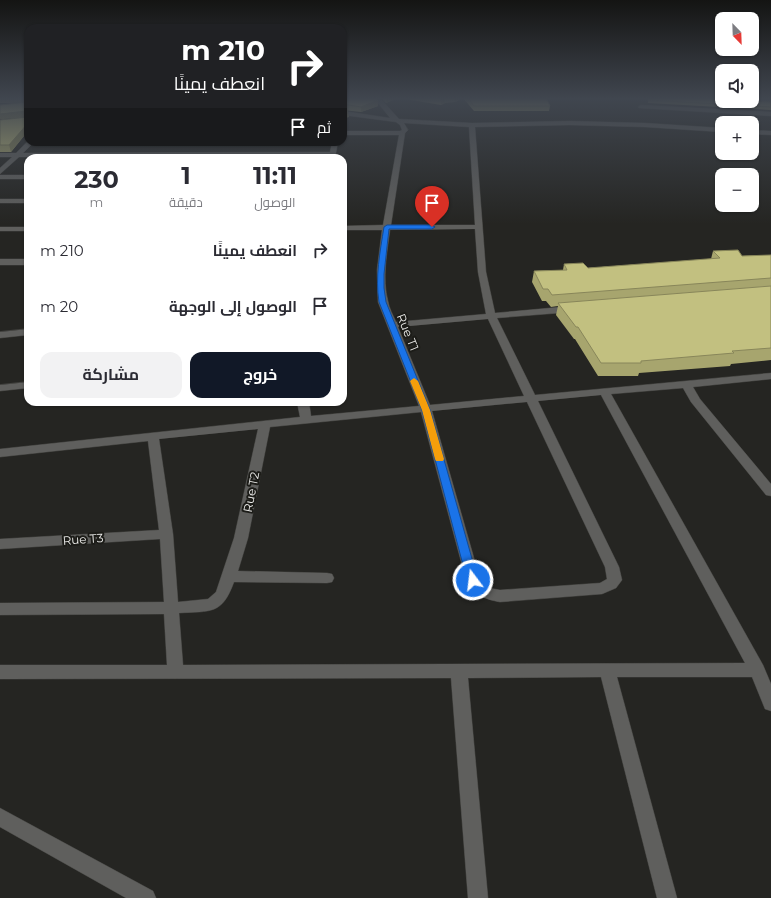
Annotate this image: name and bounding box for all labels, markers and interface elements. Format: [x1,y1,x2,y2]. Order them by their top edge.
north arrow [715,12,759,56]
map controls [715,12,759,212]
text: 210 m [181,33,265,67]
icon: right [279,40,331,92]
button: sound [715,64,759,108]
text: انعطف يمينًا [174,73,265,95]
icon: arrive [287,116,309,138]
button: + [715,116,759,160]
text: ثم [317,118,331,137]
text: 1 [181,161,191,190]
text: 11:11 [253,161,297,190]
text: 230 [74,165,119,194]
button: − [715,168,759,212]
pin [415,186,449,227]
icon: arrive [421,192,443,214]
text: m [90,194,103,210]
text: دقيقة [169,194,203,210]
text: الوصول [254,194,296,210]
icon: right [309,239,331,261]
text: 210 m [40,241,84,260]
text: انعطف يمينًا [213,241,297,260]
icon: arrive [309,295,331,317]
text: 20 m [40,297,78,316]
text: الوصول إلى الوجهة [169,297,297,316]
street label: Rue T1 [394,311,422,353]
button: مشاركة [40,352,182,398]
button: خروج [190,352,331,398]
street label: Rue T2 [240,470,262,514]
street label: Rue T3 [62,530,104,548]
position arrow [452,559,494,601]

